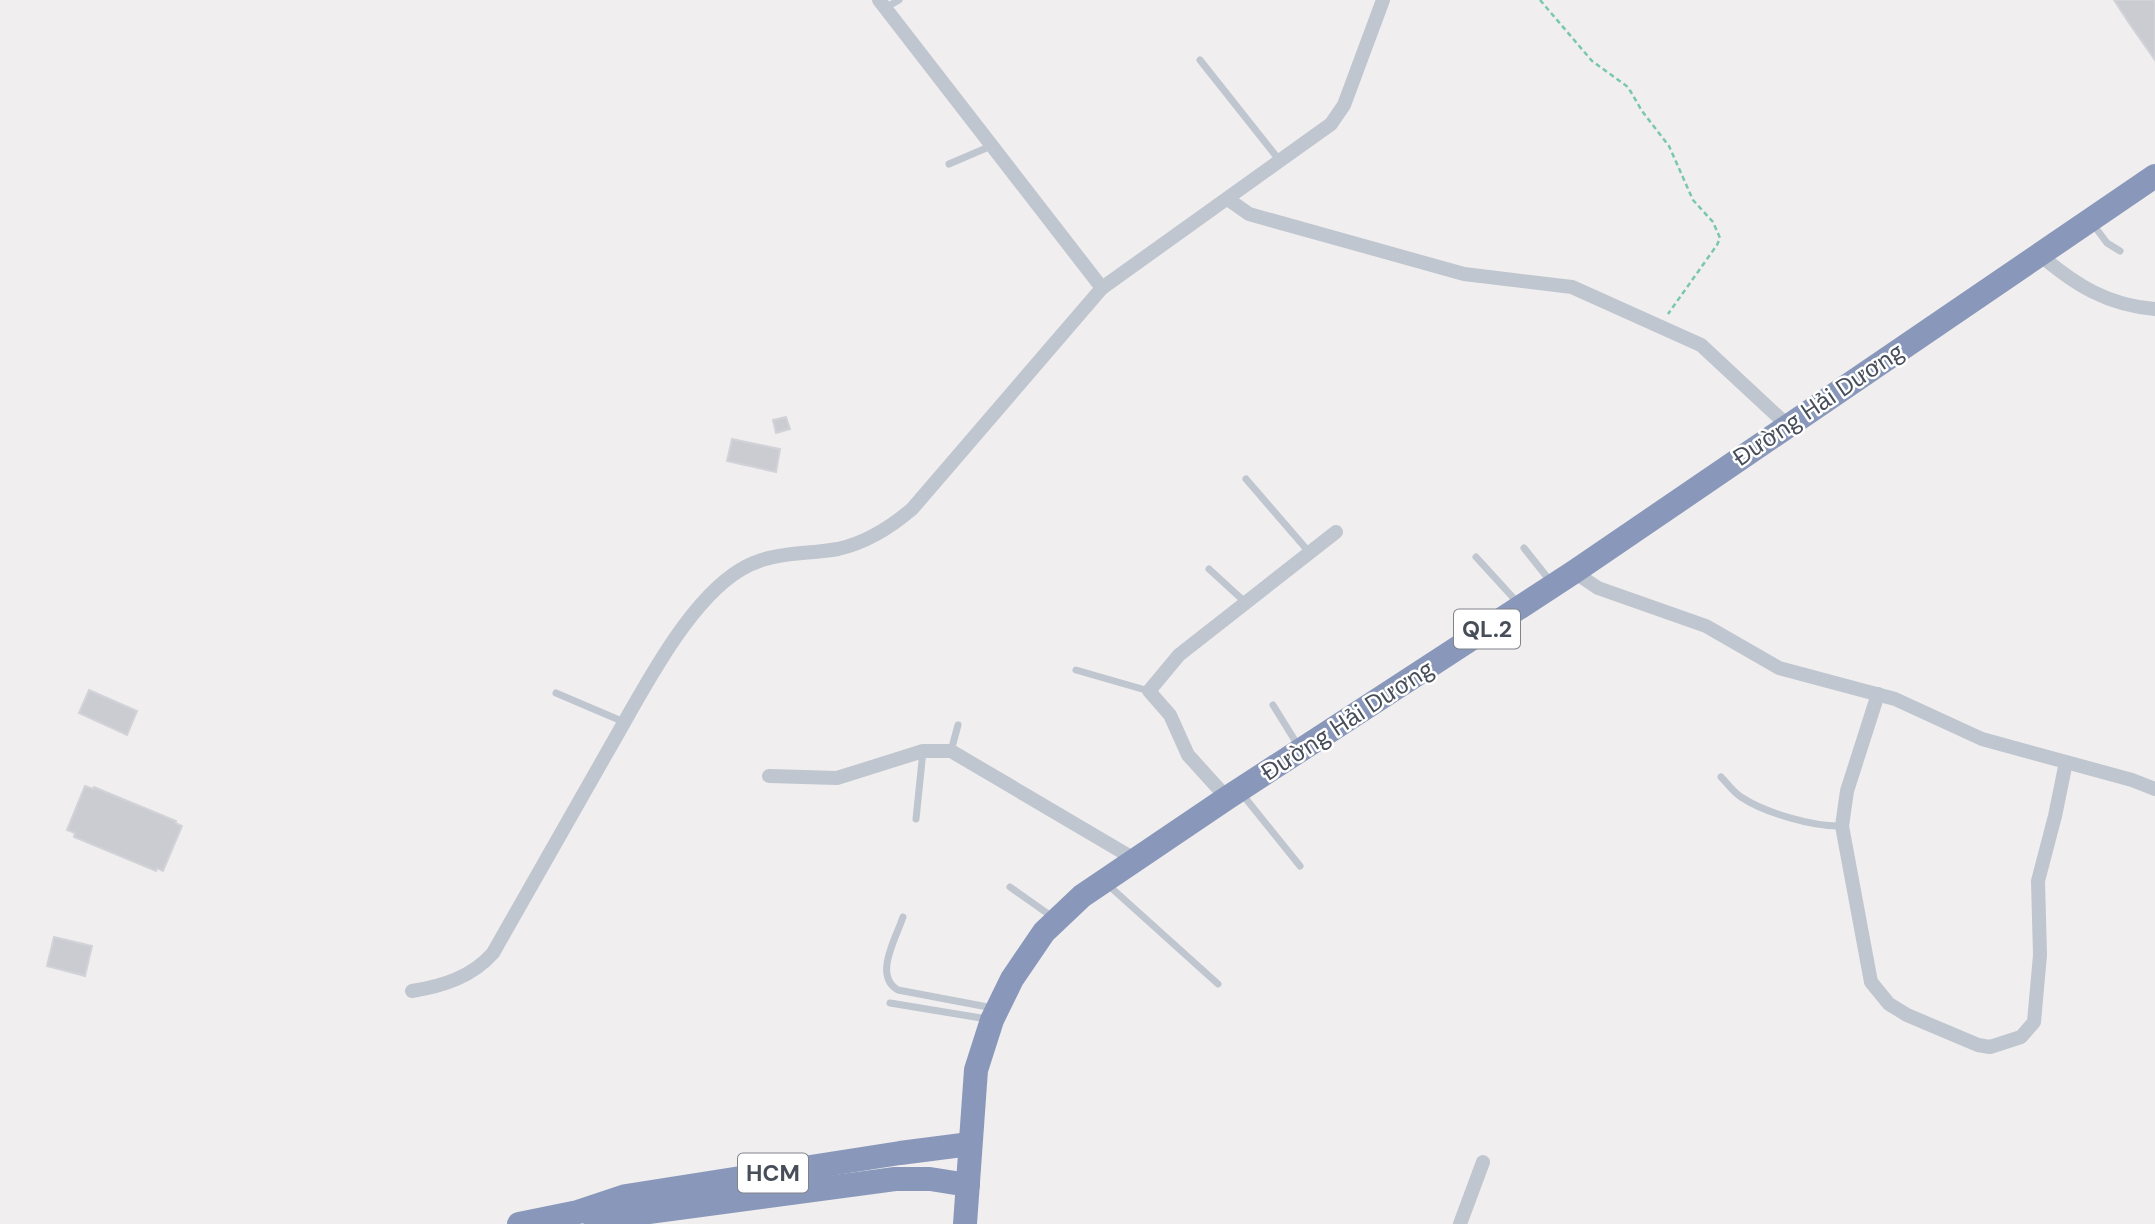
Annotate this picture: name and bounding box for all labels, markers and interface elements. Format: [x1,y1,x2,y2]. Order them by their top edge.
street label: Đường Hải Dương [1727,335,1909,473]
road number: QL.2 [1454,610,1520,649]
street label: Đường Hải Dương [1255,653,1439,787]
road number: HCM [738,1154,808,1192]

